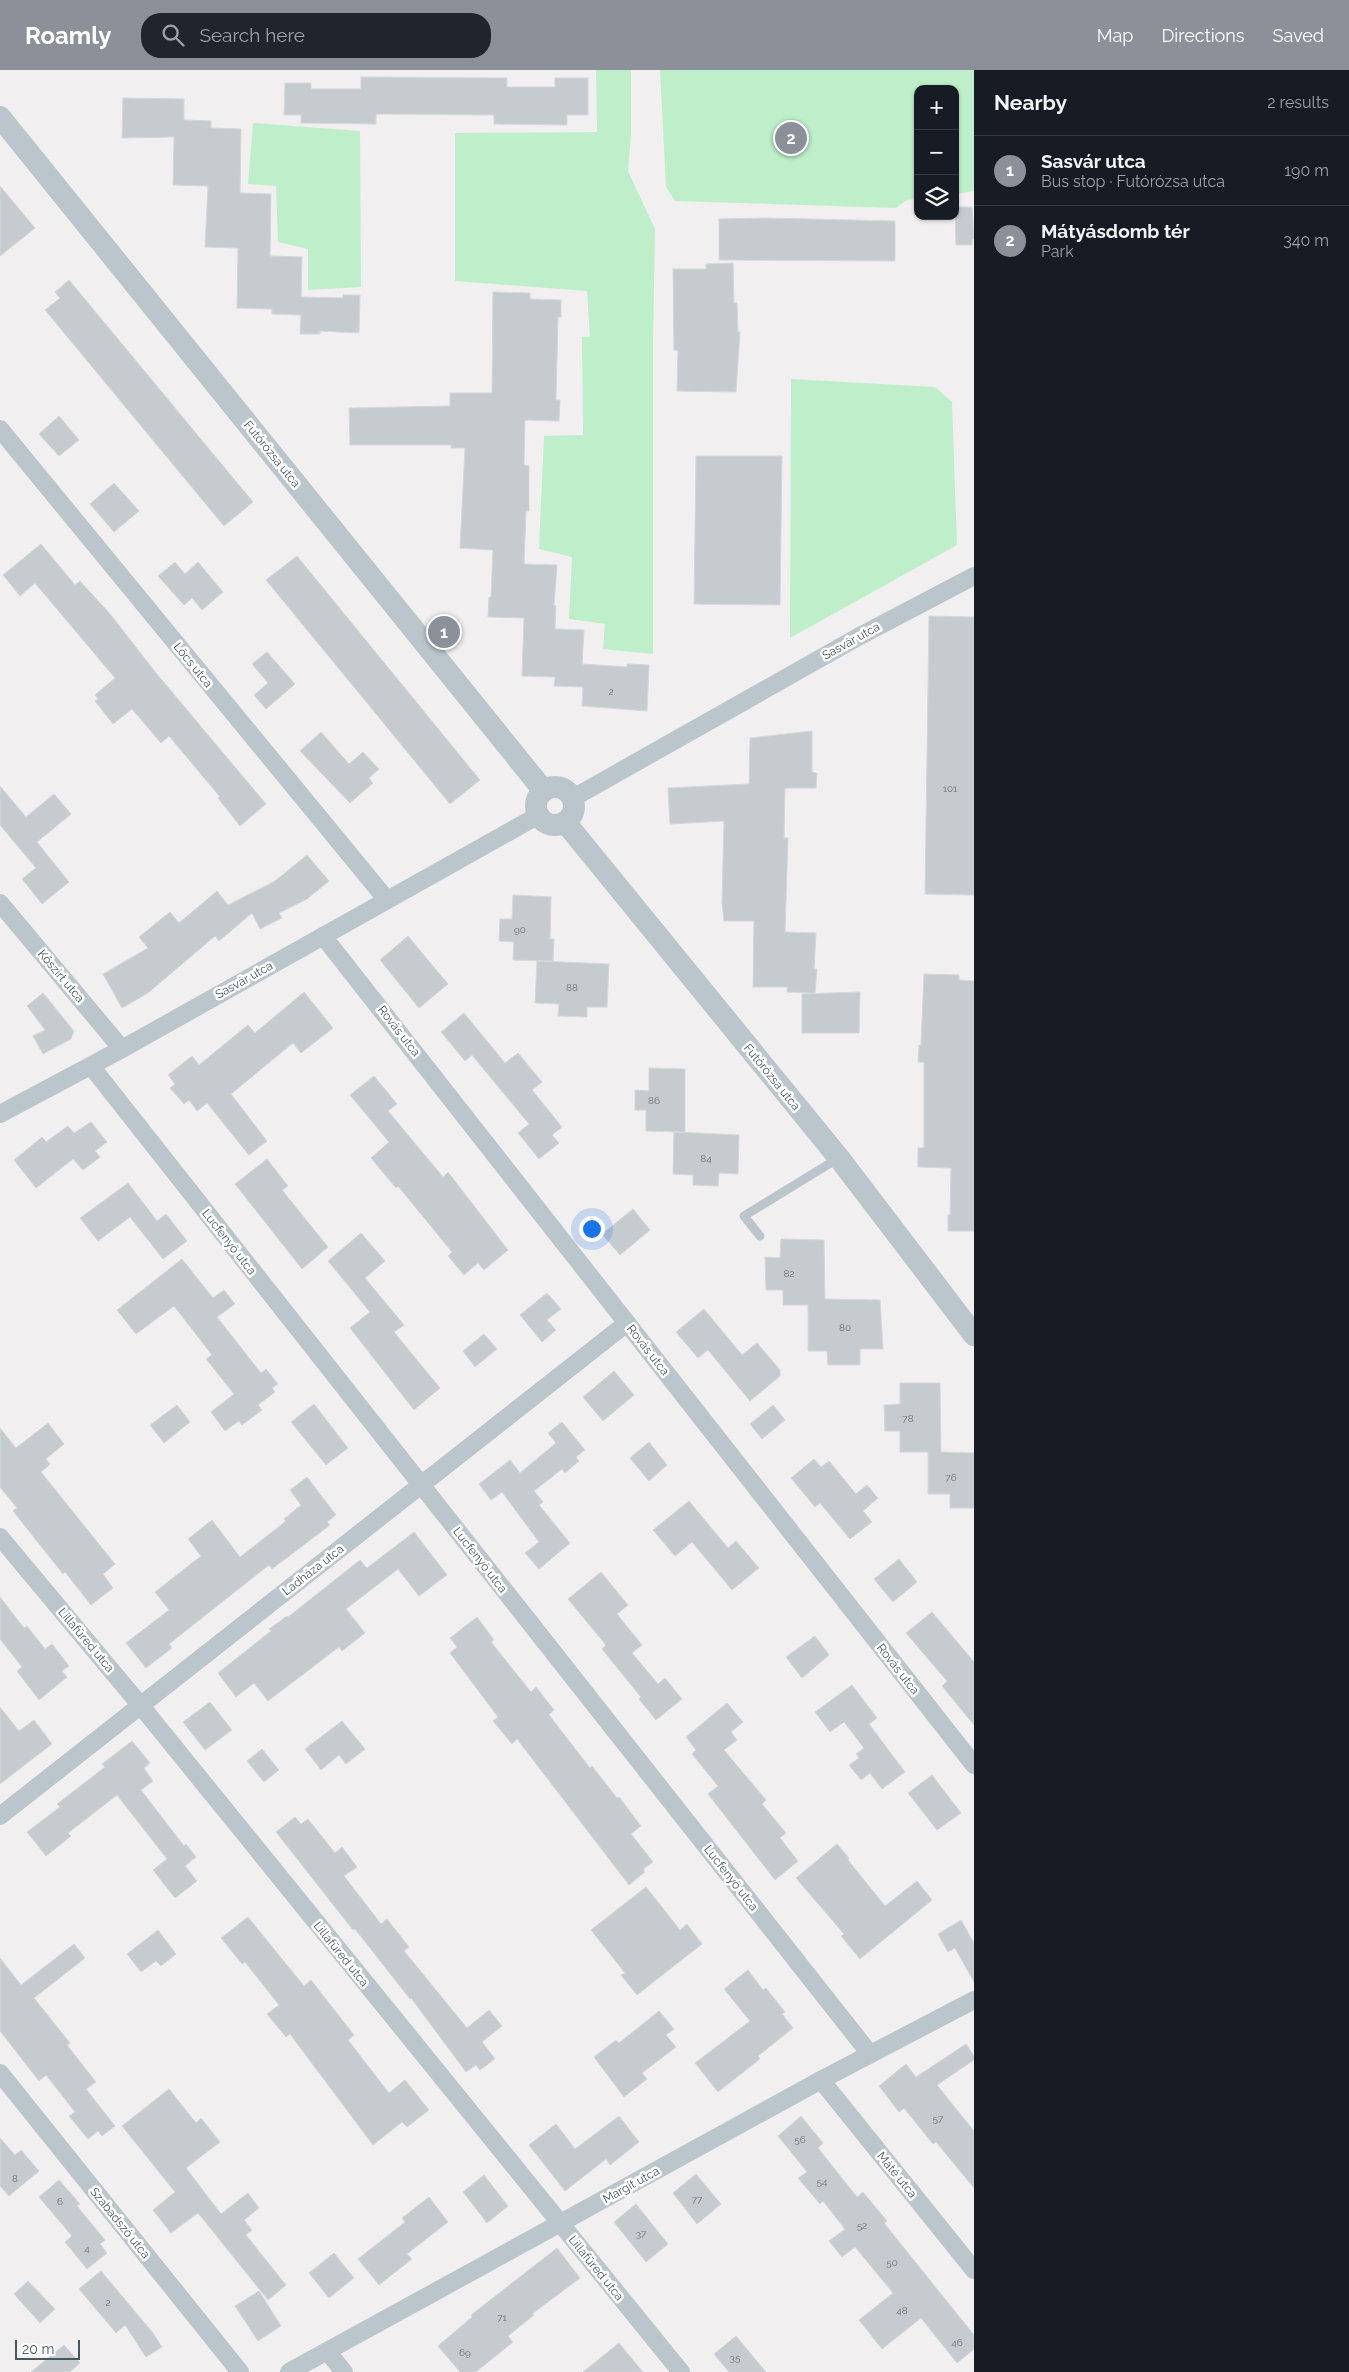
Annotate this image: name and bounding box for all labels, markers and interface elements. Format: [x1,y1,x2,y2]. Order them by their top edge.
search box [141,13,491,58]
text: Roamly [25,21,111,50]
icon: search [159,21,187,49]
text: Search here [199,24,305,46]
text: Map [1097,25,1133,46]
text: Directions [1161,25,1245,46]
text: Saved [1273,25,1324,46]
map controls [914,85,959,220]
button: + [914,85,959,130]
text: Nearby [994,90,1067,115]
text: 2 results [1267,93,1329,112]
pin: 2 [775,119,807,157]
button: − [914,130,959,175]
text: Sasvár utca [1041,150,1146,172]
text: 1 [1006,161,1014,180]
text: 190 m [1284,161,1329,180]
text: Bus stop · Futórózsa utca [1041,172,1225,191]
button: layers [914,175,959,220]
text: Mátyásdomb tér [1041,220,1190,242]
text: 2 [1005,231,1015,250]
text: 340 m [1283,231,1329,250]
text: Park [1041,242,1074,261]
street label: Futórózsa utca [241,418,303,490]
pin: 1 [428,613,460,651]
street label: Sasvár utca [820,620,882,662]
street label: Lőcs utca [171,640,215,690]
house number: 2 [608,686,614,697]
house number: 101 [943,783,958,794]
house number: 90 [514,924,526,935]
street label: Kőszirt utca [35,947,87,1005]
street label: Sasvár utca [213,959,275,1001]
house number: 88 [566,982,578,993]
street label: Rovás utca [375,1003,423,1059]
street label: Futórózsa utca [741,1041,803,1113]
house number: 86 [648,1095,660,1106]
house number: 84 [700,1153,712,1164]
street label: Lucfenyő utca [199,1207,259,1277]
your location [579,1216,605,1242]
house number: 82 [783,1268,795,1279]
street label: Rovás utca [624,1322,672,1378]
house number: 80 [839,1322,851,1333]
house number: 78 [902,1413,914,1424]
house number: 76 [945,1472,957,1483]
street label: Lucfenyő utca [450,1525,510,1595]
street label: Ladháza utca [279,1542,347,1598]
street label: Lillafüred utca [55,1605,117,1675]
street label: Rovás utca [874,1641,922,1697]
street label: Lucfenyő utca [701,1843,761,1913]
street label: Lillafüred utca [311,1919,371,1989]
house number: 57 [933,2113,944,2124]
house number: 56 [794,2134,806,2145]
street label: Máté utca [874,2149,920,2201]
street label: Margit utca [600,2164,662,2206]
house number: 8 [12,2173,18,2184]
house number: 54 [817,2176,828,2187]
street label: Szabadszó utca [87,2185,153,2261]
house number: 77 [692,2194,703,2205]
house number: 6 [57,2196,63,2207]
house number: 52 [857,2220,867,2231]
house number: 37 [636,2228,647,2239]
street label: Lillafüred utca [566,2233,626,2303]
house number: 4 [84,2243,90,2254]
house number: 50 [886,2257,898,2268]
house number: 2 [105,2297,111,2308]
house number: 48 [896,2305,908,2316]
house number: 71 [497,2312,508,2323]
scale bar [15,2337,80,2360]
house number: 46 [951,2337,963,2348]
text: 20 m [22,2341,54,2357]
house number: 69 [459,2347,471,2358]
house number: 35 [730,2352,741,2363]

